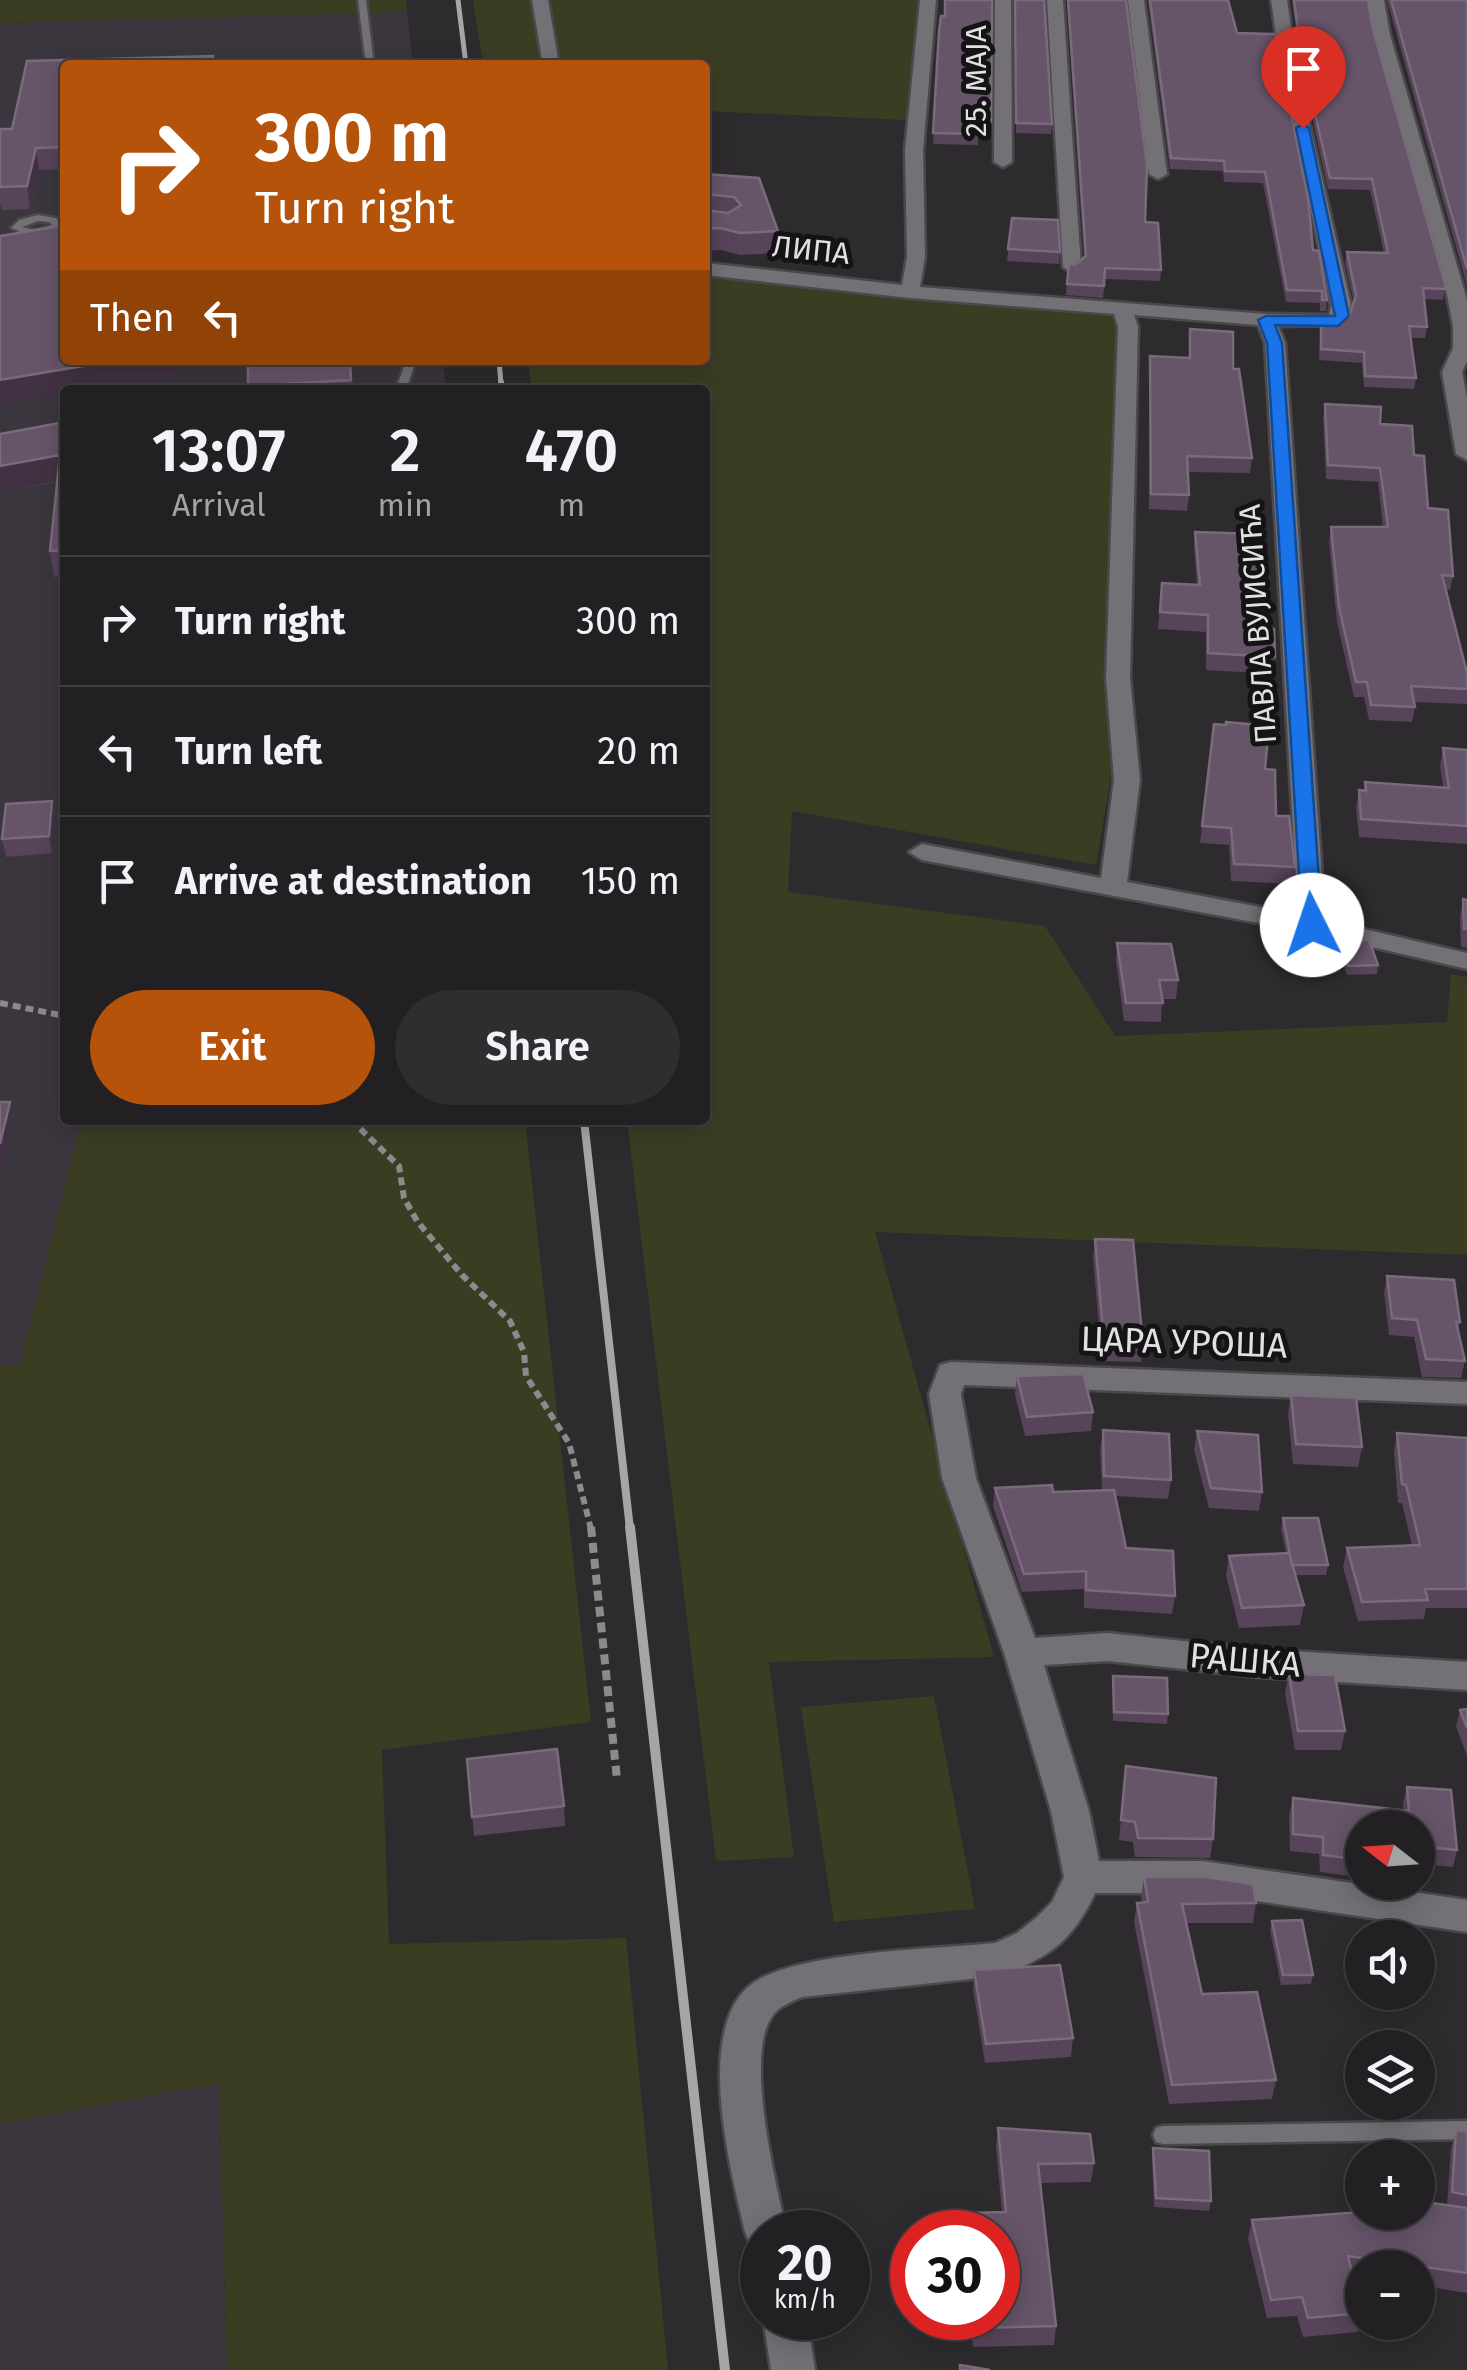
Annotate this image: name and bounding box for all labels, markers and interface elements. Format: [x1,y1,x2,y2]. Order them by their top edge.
street label: 25. МАЈА [958,24,994,137]
pin [1261,26,1346,129]
icon: arrive [1276,41,1331,96]
text: 300 m [255,96,449,180]
icon: right [90,100,220,230]
text: Turn right [255,181,454,235]
street label: ЛИПА [770,228,852,272]
icon: left [195,290,250,345]
text: Then [90,295,175,341]
text: 13:07 [152,415,286,487]
text: 2 [390,415,421,487]
text: 470 [525,415,618,487]
text: Arrival [172,486,266,524]
text: min [378,486,433,524]
text: m [558,486,585,524]
street label: ПАВЛА ВУЈИСИЋА [1232,502,1284,745]
icon: right [90,594,145,649]
text: Turn right [175,598,345,644]
text: 300 m [576,598,680,644]
icon: left [90,724,145,779]
text: Turn left [175,728,322,774]
text: 20 m [597,728,680,774]
icon: arrive [90,854,145,909]
text: Arrive at destination [175,858,532,904]
text: 150 m [581,858,680,904]
position arrow [1260,873,1364,977]
button: Exit [90,990,375,1105]
button: Share [395,990,680,1105]
street label: ЦАРА УРОША [1080,1317,1288,1367]
street label: РАШКА [1188,1634,1302,1686]
north arrow [1345,1810,1435,1900]
map controls [1345,1810,1435,2340]
button: sound [1345,1920,1435,2010]
button: layers [1345,2030,1435,2120]
button: + [1345,2140,1435,2230]
speed limit sign: 30 [890,2210,1020,2340]
text: 20 [777,2233,833,2293]
button: − [1345,2250,1435,2340]
text: km/h [774,2285,836,2315]

